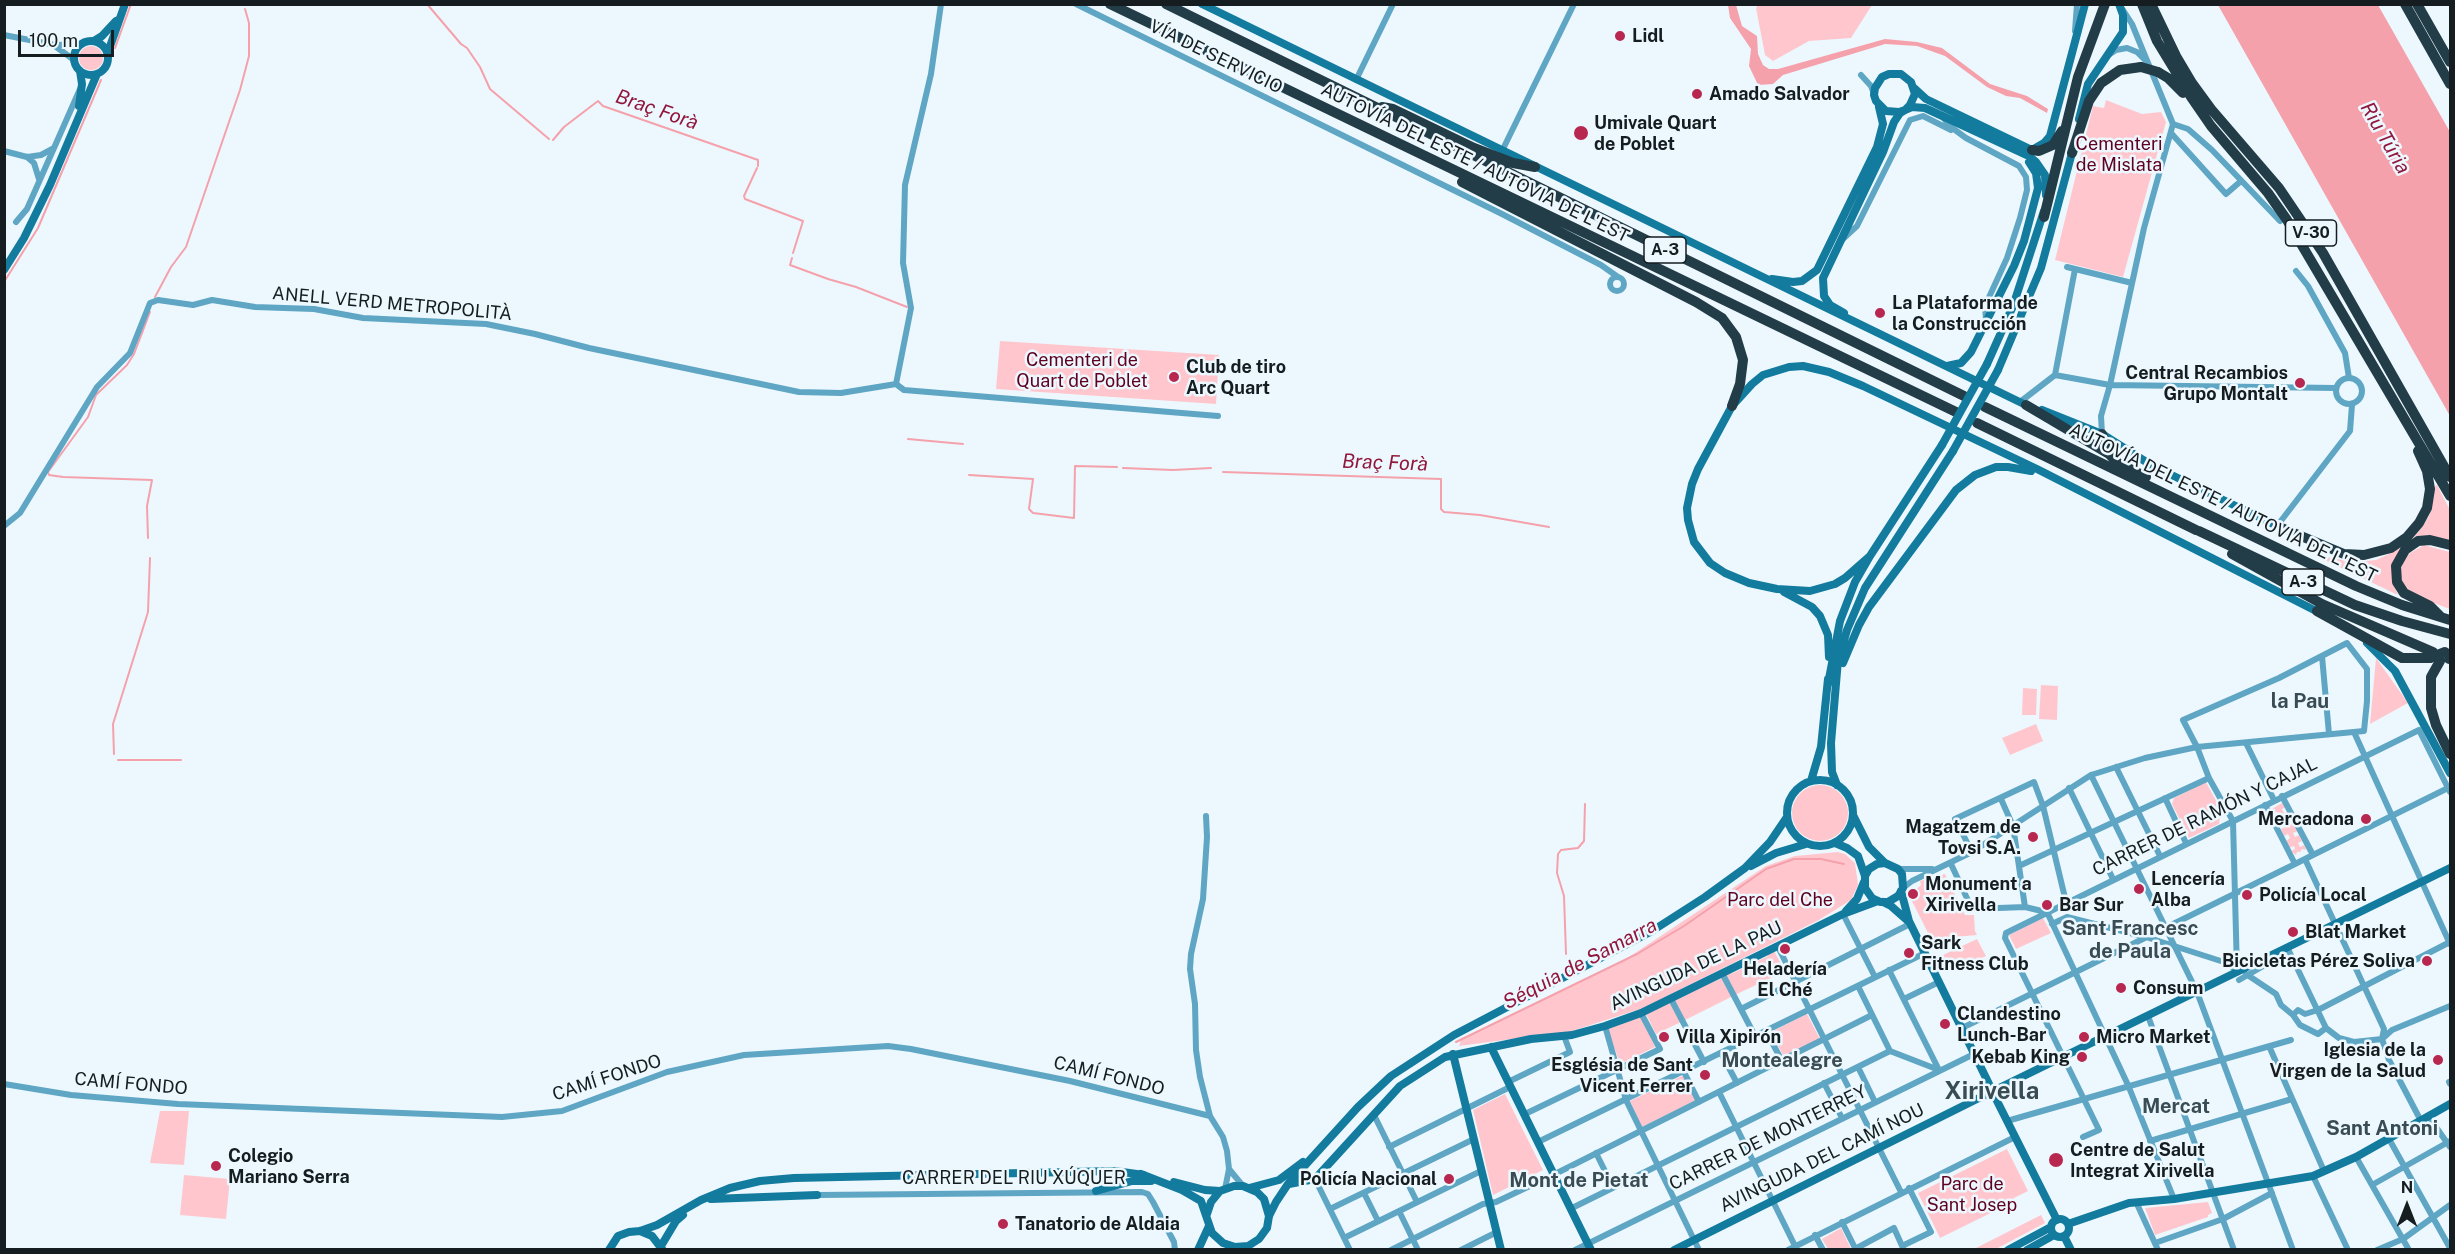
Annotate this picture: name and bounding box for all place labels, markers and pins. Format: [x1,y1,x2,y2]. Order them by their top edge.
place label: Lidl [1632,25,1664,47]
marker: Lidl [1613,29,1627,43]
place label: Amado Salvador [1709,83,1850,105]
marker: Amado Salvador [1690,87,1704,101]
place label: Umivale Quart de Poblet [1594,112,1717,154]
marker: Umivale Quart de Poblet [1572,124,1590,142]
place label: La Plataforma de la Construcción [1892,292,2038,334]
marker: La Plataforma de la Construcción [1873,306,1887,320]
place label: Club de tiro Arc Quart [1186,356,1286,398]
place label: Central Recambios Grupo Montalt [2125,362,2288,404]
marker: Club de tiro Arc Quart [1167,370,1181,384]
marker: Central Recambios Grupo Montalt [2293,376,2307,390]
place label: Mercadona [2258,808,2354,830]
marker: Mercadona [2359,812,2373,826]
place label: Magatzem de Tovsi S.A. [1905,816,2021,858]
marker: Magatzem de Tovsi S.A. [2026,830,2040,844]
place label: Lencería Alba [2151,868,2225,910]
place label: Monument a Xirivella [1925,873,2032,916]
marker: Lencería Alba [2132,882,2146,896]
place label: Policía Local [2259,884,2367,906]
marker: Monument a Xirivella [1906,887,1920,901]
marker: Policía Local [2240,888,2254,902]
place label: Bar Sur [2059,894,2124,916]
marker: Bar Sur [2040,898,2054,912]
place label: Blat Market [2305,921,2406,943]
marker: Blat Market [2286,925,2300,939]
place label: Sark Fitness Club [1921,932,2029,974]
marker: Heladería El Ché [1778,942,1792,956]
marker: Sark Fitness Club [1902,946,1916,960]
place label: Bicicletas Pérez Soliva [2222,950,2415,972]
marker: Bicicletas Pérez Soliva [2420,954,2434,968]
place label: Heladería El Ché [1743,958,1827,1000]
place label: Consum [2133,977,2203,999]
marker: Consum [2114,981,2128,995]
place label: Clandestino Lunch-Bar [1957,1003,2061,1046]
marker: Clandestino Lunch-Bar [1938,1017,1952,1031]
place label: Villa Xipirón [1676,1026,1781,1048]
place label: Micro Market [2096,1026,2211,1048]
marker: Villa Xipirón [1657,1030,1671,1044]
marker: Micro Market [2077,1030,2091,1044]
place label: Iglesia de la Virgen de la Salud [2270,1039,2426,1082]
place label: Kebab King [1971,1046,2070,1068]
marker: Kebab King [2075,1050,2089,1064]
marker: Iglesia de la Virgen de la Salud [2431,1053,2445,1067]
place label: Església de Sant Vicent Ferrer [1551,1054,1693,1096]
marker: Església de Sant Vicent Ferrer [1698,1068,1712,1082]
place label: Centre de Salut Integrat Xirivella [2070,1139,2214,1182]
place label: Colegio Mariano Serra [228,1145,350,1188]
marker: Centre de Salut Integrat Xirivella [2047,1151,2065,1169]
marker: Colegio Mariano Serra [209,1159,223,1173]
place label: Policía Nacional [1300,1168,1437,1190]
marker: Policía Nacional [1442,1172,1456,1186]
place label: Tanatorio de Aldaia [1015,1213,1180,1235]
marker: Tanatorio de Aldaia [996,1217,1010,1231]

